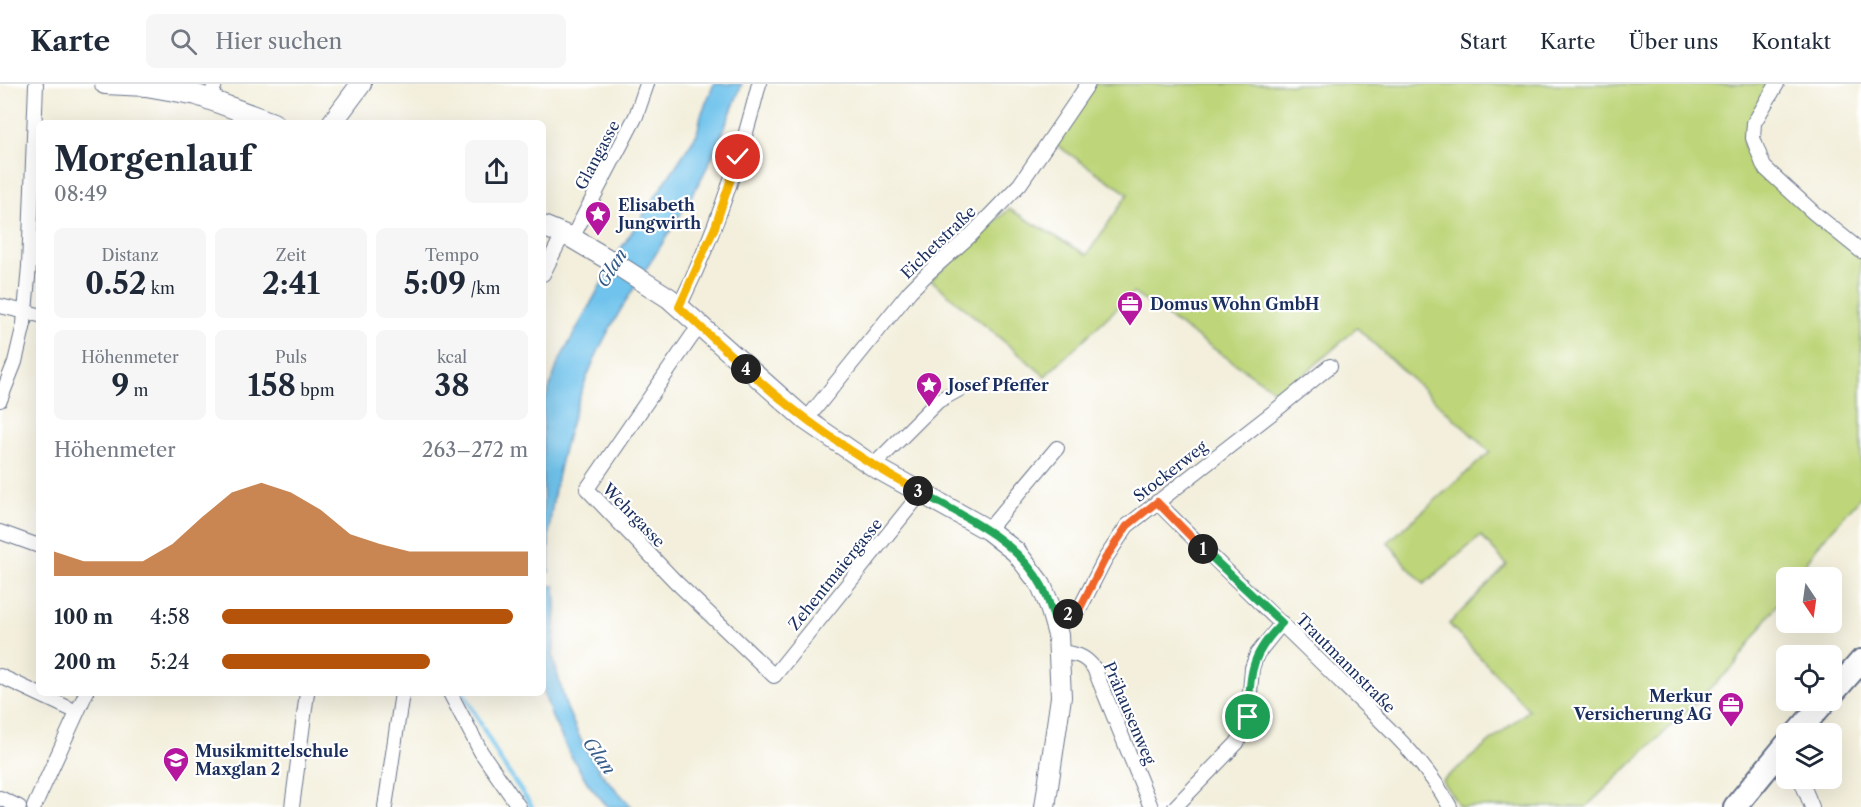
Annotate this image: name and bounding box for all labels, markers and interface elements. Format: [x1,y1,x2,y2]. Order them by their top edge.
search box [146,14,566,68]
text: Karte [30,24,110,58]
icon: search [167,25,200,58]
text: Hier suchen [215,28,342,55]
text: Start [1460,29,1507,54]
text: Karte [1540,29,1596,54]
text: Über uns [1629,29,1718,54]
text: Kontakt [1751,29,1831,54]
street label: Glangasse [570,117,624,193]
pin [712,131,763,182]
text: Morgenlauf [54,139,253,180]
button: share [465,140,528,203]
icon: check [721,140,754,173]
text: 08:49 [54,182,107,206]
place label: Elisabeth Jungwirth [615,195,701,233]
place icon: Elisabeth Jungwirth [583,199,613,237]
street label: Eichetstraße [896,201,980,283]
text: Distanz [101,245,159,265]
text: Zeit [276,245,306,265]
text: Tempo [425,245,479,265]
water label: Glan [592,245,632,291]
text: 0.52 [85,265,146,302]
text: 2:41 [262,265,320,302]
text: 5:09 [404,265,466,302]
text: km [146,278,175,298]
text: /km [466,278,500,298]
office icon: Domus Wohn GmbH [1115,289,1145,327]
place label: Domus Wohn GmbH [1150,294,1319,314]
text: Höhenmeter [81,347,179,367]
text: Puls [275,347,307,367]
text: kcal [437,347,467,367]
pin: 4 [731,354,761,384]
text: 4 [741,359,751,379]
text: 9 [111,367,129,404]
text: 158 [247,367,296,404]
text: 38 [434,367,470,404]
place icon: Josef Pfeffer [914,370,944,408]
place label: Josef Pfeffer [945,375,1049,395]
text: m [129,380,149,400]
text: bpm [296,380,335,400]
street label: Stockerweg [1129,436,1211,506]
text: Höhenmeter [54,438,176,462]
text: 263–272 m [422,438,528,462]
pin: 3 [903,476,933,506]
street label: Wehrgasse [598,478,670,551]
text: 3 [913,481,923,501]
street label: Zehentmaiergasse [784,514,886,634]
pin: 1 [1188,534,1218,564]
text: 1 [1199,539,1207,559]
north arrow [1776,567,1842,633]
map controls [1776,567,1842,789]
pin: 2 [1053,599,1083,629]
text: 2 [1063,604,1073,624]
text: 100 m [54,605,113,629]
text: 4:58 [150,605,190,629]
street label: Trautmannstraße [1292,609,1400,717]
button: locate [1776,645,1842,711]
text: 200 m [54,650,116,674]
text: 5:24 [150,650,190,674]
street label: Prähausenweg [1099,659,1161,768]
place label: Merkur Versicherung AG [1573,686,1712,724]
office icon: Merkur Versicherung AG [1716,690,1746,728]
pin [1222,691,1273,742]
icon: arrive [1231,700,1264,733]
button: layers [1776,723,1842,789]
water label: Glan [578,733,620,779]
place label: Musikmittelschule Maxglan 2 [195,741,349,779]
school or university icon: Musikmittelschule Maxglan 2 [161,745,191,783]

